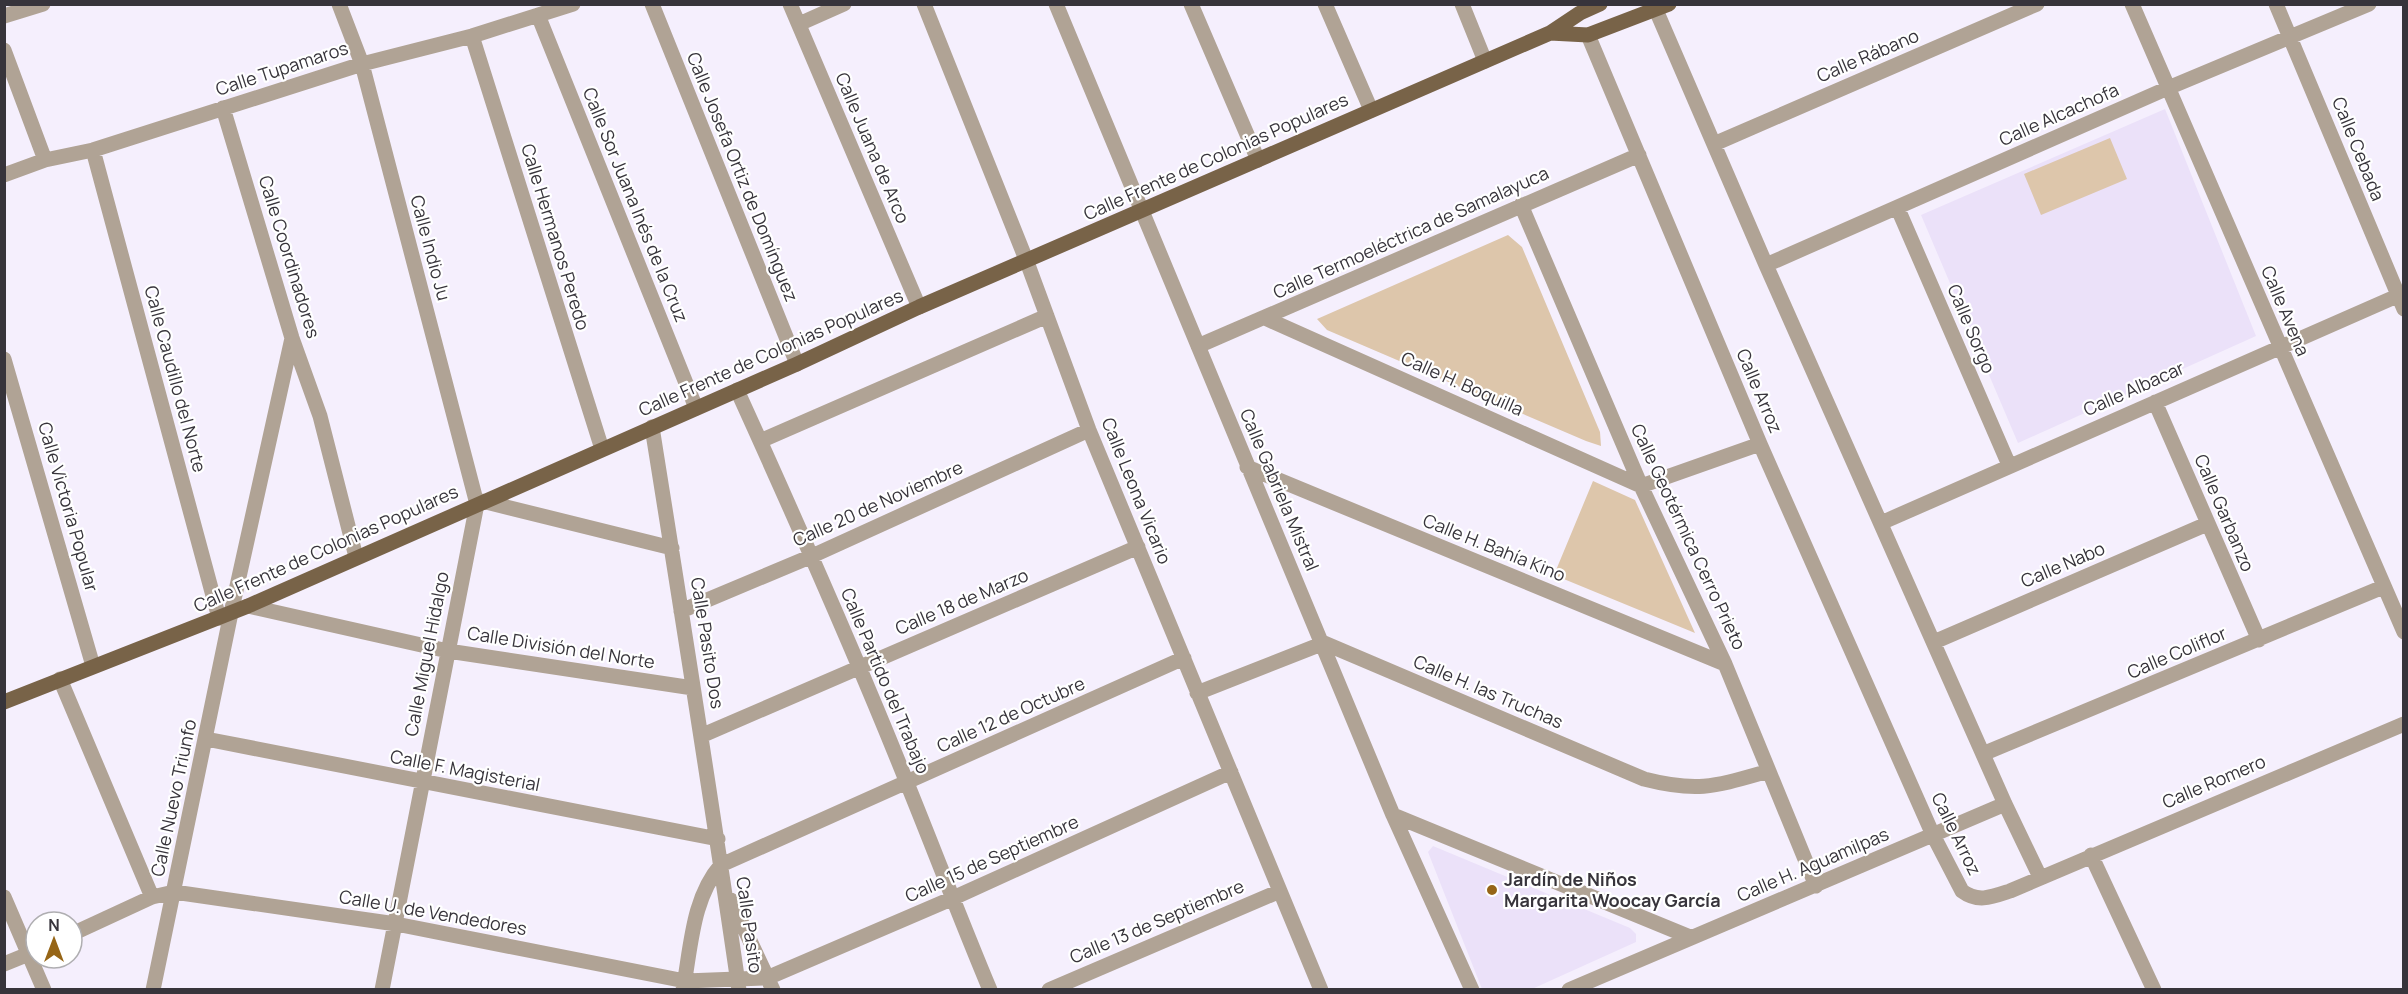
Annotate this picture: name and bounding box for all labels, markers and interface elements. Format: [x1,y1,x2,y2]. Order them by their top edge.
street label: Calle Rábano [1813,23,1922,87]
street label: Calle Tupamaros [212,35,351,101]
street label: Calle Josefa Ortiz de Domínguez [682,48,804,305]
street label: Calle Juana de Arco [830,69,916,227]
street label: Calle Alcachofa [1995,77,2122,151]
street label: Calle Sor Juana Inés de la Cruz [578,84,694,326]
street label: Calle Frente de Colonias Populares [1080,87,1352,225]
street label: Calle Cebada [2327,93,2391,204]
street label: Calle Hermanos Peredo [516,141,596,333]
street label: Calle Termoeléctrica de Samalayuca [1269,160,1552,304]
street label: Calle Coordinadores [254,172,326,341]
street label: Calle Indio Ju [405,192,457,303]
street label: Calle Avena [2256,262,2316,359]
street label: Calle Sorgo [1942,280,2001,377]
street label: Calle Caudillo del Norte [139,283,212,475]
street label: Calle Frente de Colonias Populares [635,283,907,421]
street label: Calle H. Boquilla [1397,345,1527,421]
street label: Calle Arroz [1731,345,1788,436]
street label: Calle Albacar [2079,355,2188,421]
street label: Calle Gabriela Mistral [1235,405,1325,574]
street label: Calle Leona Vicario [1097,414,1177,567]
street label: Calle Victoria Popular [33,419,105,595]
street label: Calle Geotérmica Cerro Prieto [1626,420,1752,653]
street label: Calle Garbanzo [2189,450,2260,575]
street label: Calle 20 de Noviembre [789,455,967,551]
street label: Calle Frente de Colonias Populares [190,479,462,617]
street label: Calle H. Bahía Kino [1420,508,1569,587]
street label: Calle Nabo [2017,536,2108,593]
street label: Calle 18 de Marzo [891,562,1032,640]
street label: Calle Miguel Hidalgo [398,569,454,738]
street label: Calle Pasito Dos [686,575,730,710]
street label: Calle Partido del Trabajo [836,584,936,777]
street label: Calle División del Norte [466,620,657,674]
street label: Calle Coliflor [2123,620,2230,684]
street label: Calle H. las Truchas [1410,649,1567,733]
street label: Calle 12 de Octubre [933,671,1088,757]
street label: Calle Nuevo Triunfo [145,717,201,879]
street label: Calle F. Magisterial [388,744,542,796]
street label: Calle Romero [2158,749,2269,814]
street label: Calle Arroz [1927,788,1987,879]
street label: Calle 15 de Septiembre [901,809,1082,907]
street label: Calle H. Aguamilpas [1733,821,1892,907]
place label: Jardín de Niños Margarita Woocay García [1504,867,1721,912]
street label: Calle 13 de Septiembre [1066,873,1247,969]
street label: Calle Pasito [731,875,769,975]
marker: Jardín de Niños Margarita Woocay García [1485,883,1499,897]
street label: Calle U. de Vendedores [337,884,529,940]
north arrow [24,910,84,970]
text: N [48,914,60,936]

